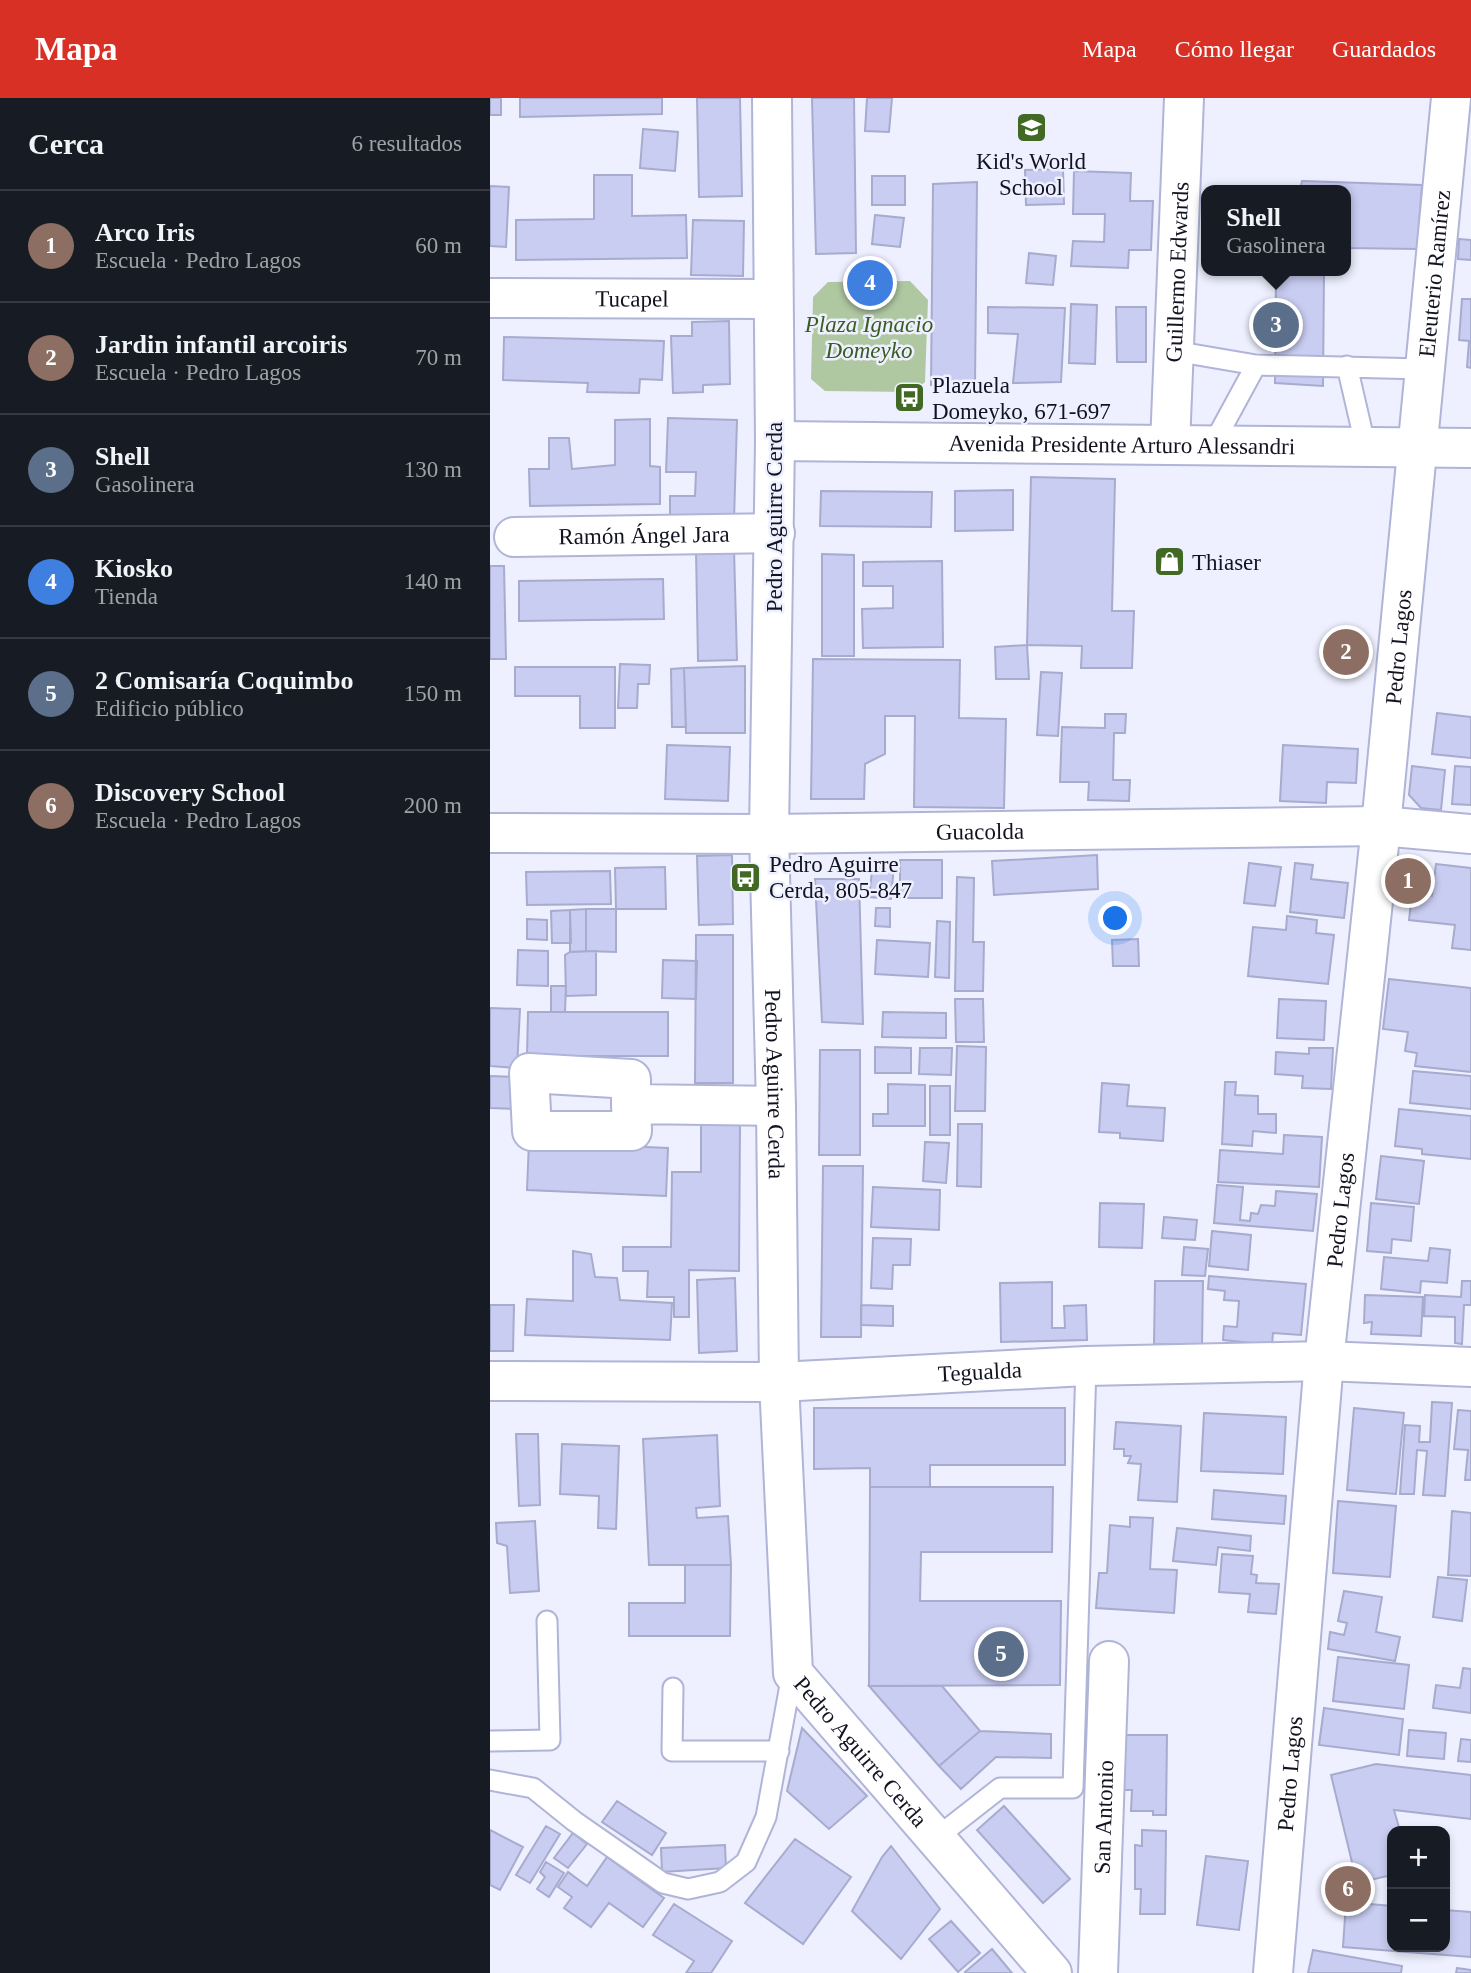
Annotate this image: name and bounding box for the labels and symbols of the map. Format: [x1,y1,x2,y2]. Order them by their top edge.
school or university icon: Kid's World School [1014,110,1048,144]
place label: Kid's World School [976,149,1086,200]
street label: Guillermo Edwards [1161,181,1193,363]
street label: Eleuterio Ramírez [1414,189,1455,358]
pin: 4 [847,257,893,309]
street label: Tucapel [595,286,669,311]
pin: 3 [1253,299,1299,351]
park label: Plaza Ignacio Domeyko [804,312,933,363]
place label: Plazuela Domeyko, 671-697 [932,373,1111,424]
bus stop icon: Plazuela Domeyko, 671-697 [892,381,926,415]
street label: Pedro Aguirre Cerda [762,422,787,612]
street label: Avenida Presidente Arturo Alessandri [949,430,1295,459]
street label: Ramón Ángel Jara [558,521,730,549]
shop icon: Thiaser [1152,545,1186,579]
place label: Thiaser [1192,550,1261,575]
street label: Pedro Lagos [1380,588,1416,706]
pin: 2 [1323,626,1369,678]
street label: Guacolda [936,818,1024,844]
place label: Pedro Aguirre Cerda, 805-847 [769,852,912,903]
pin: 1 [1385,855,1431,907]
bus stop icon: Pedro Aguirre Cerda, 805-847 [729,860,763,894]
your location [1098,901,1132,935]
street label: Pedro Aguirre Cerda [760,988,789,1179]
street label: Pedro Lagos [1322,1151,1359,1269]
street label: Tegualda [937,1357,1022,1386]
pin: 5 [978,1628,1024,1680]
street label: Pedro Aguirre Cerda [789,1671,932,1832]
street label: Pedro Lagos [1272,1715,1307,1832]
street label: San Antonio [1089,1759,1118,1875]
pin: 6 [1325,1863,1371,1915]

